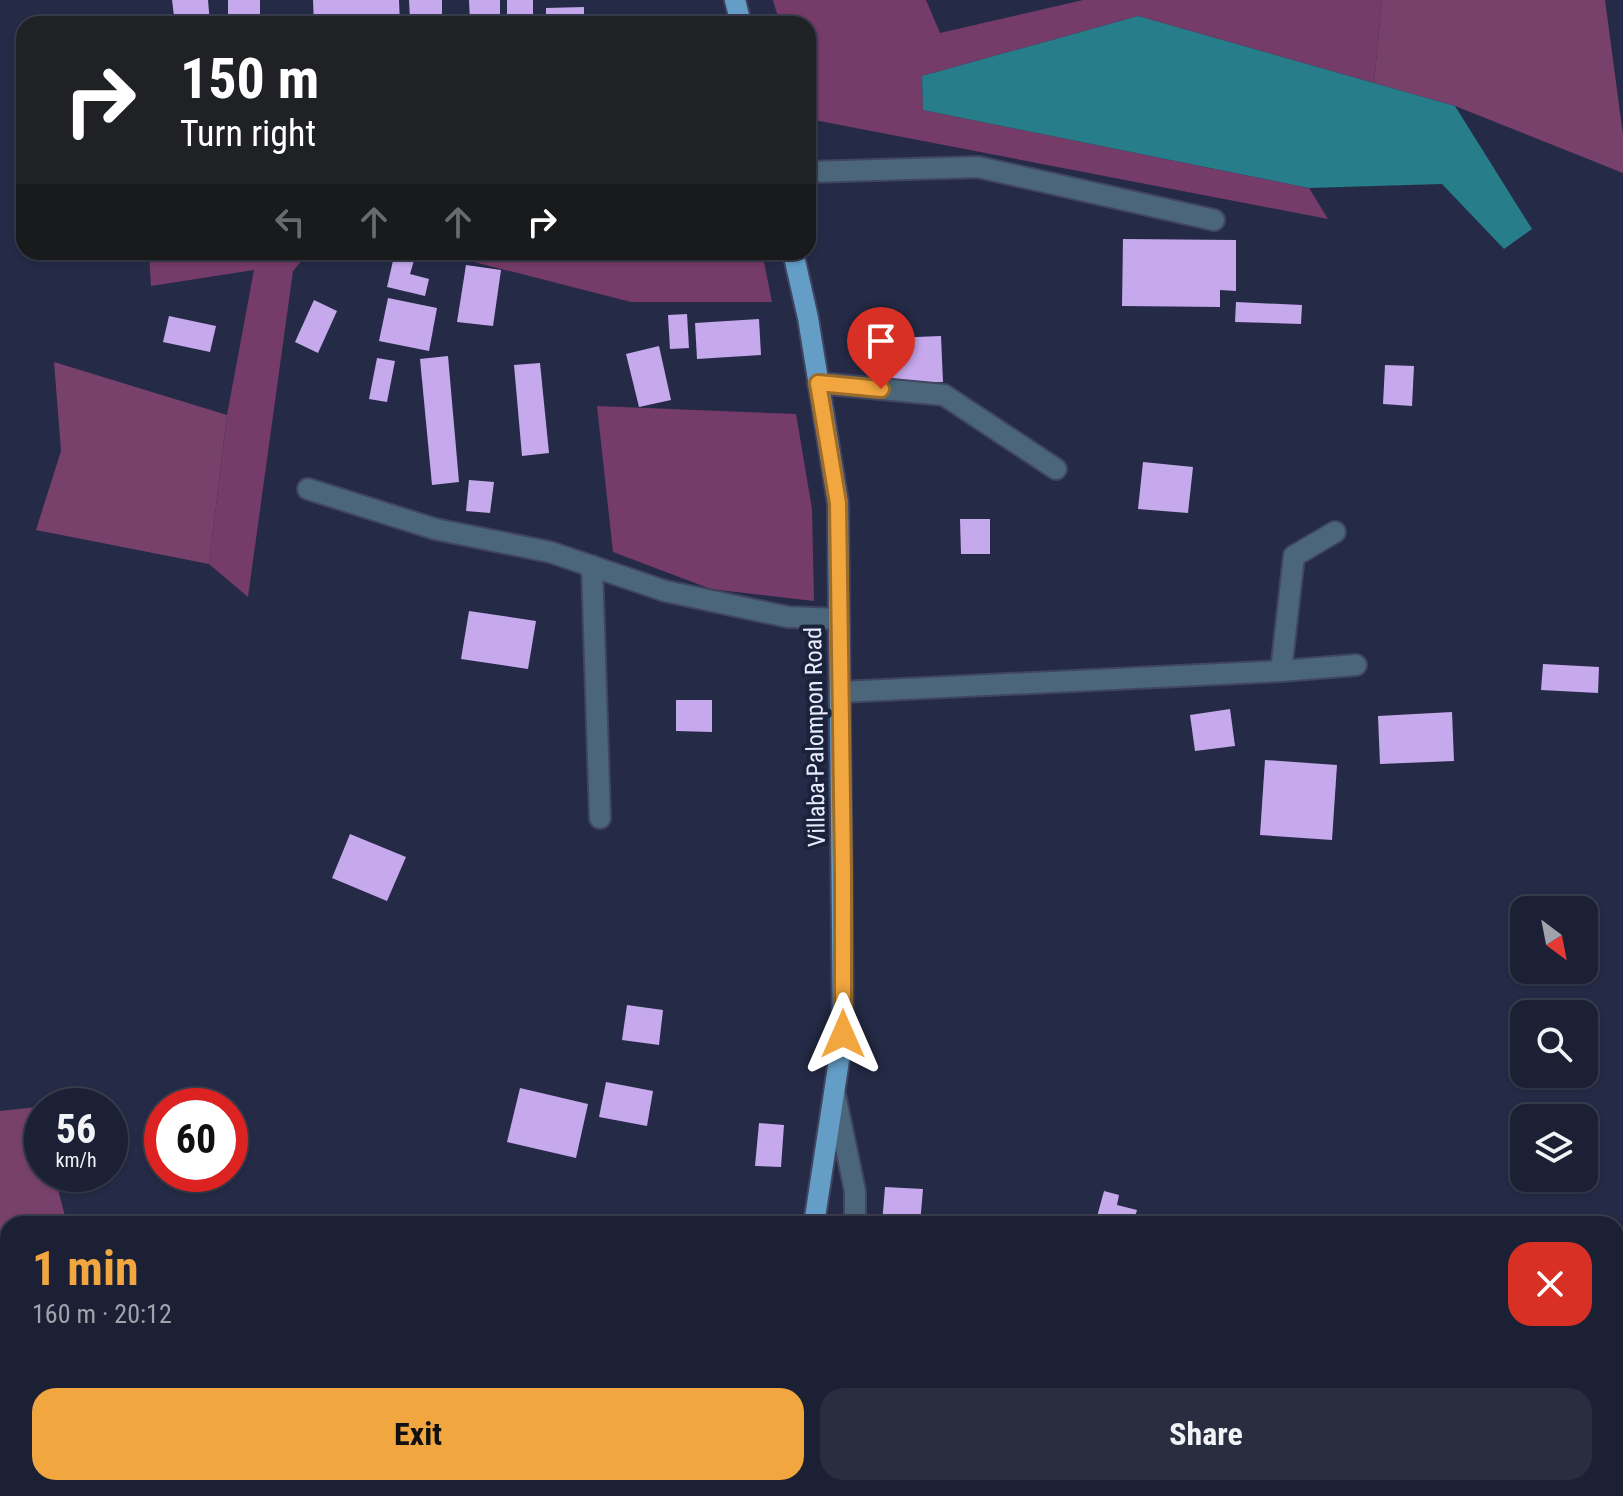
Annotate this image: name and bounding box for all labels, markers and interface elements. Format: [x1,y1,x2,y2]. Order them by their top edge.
text: 150 m [180,46,319,112]
icon: right [48,48,152,152]
text: Turn right [180,113,316,155]
icon: left [268,200,312,244]
icon: ahead [352,200,396,244]
icon: ahead [436,200,480,244]
icon: right [520,200,564,244]
pin [847,307,915,389]
icon: arrive [859,319,903,363]
street label: Villaba-Palompon Road [799,627,831,847]
north arrow [1510,896,1598,984]
map controls [1510,896,1598,1192]
position arrow [801,992,885,1076]
button: search [1510,1000,1598,1088]
speed limit sign: 60 [144,1088,248,1192]
button: layers [1510,1104,1598,1192]
text: 56 [56,1106,96,1153]
text: km/h [55,1148,97,1172]
text: 1 min [32,1240,139,1297]
button: close [1508,1242,1592,1326]
text: 160 m · 20:12 [32,1299,172,1329]
button: Exit [32,1388,804,1480]
button: Share [820,1388,1592,1480]

